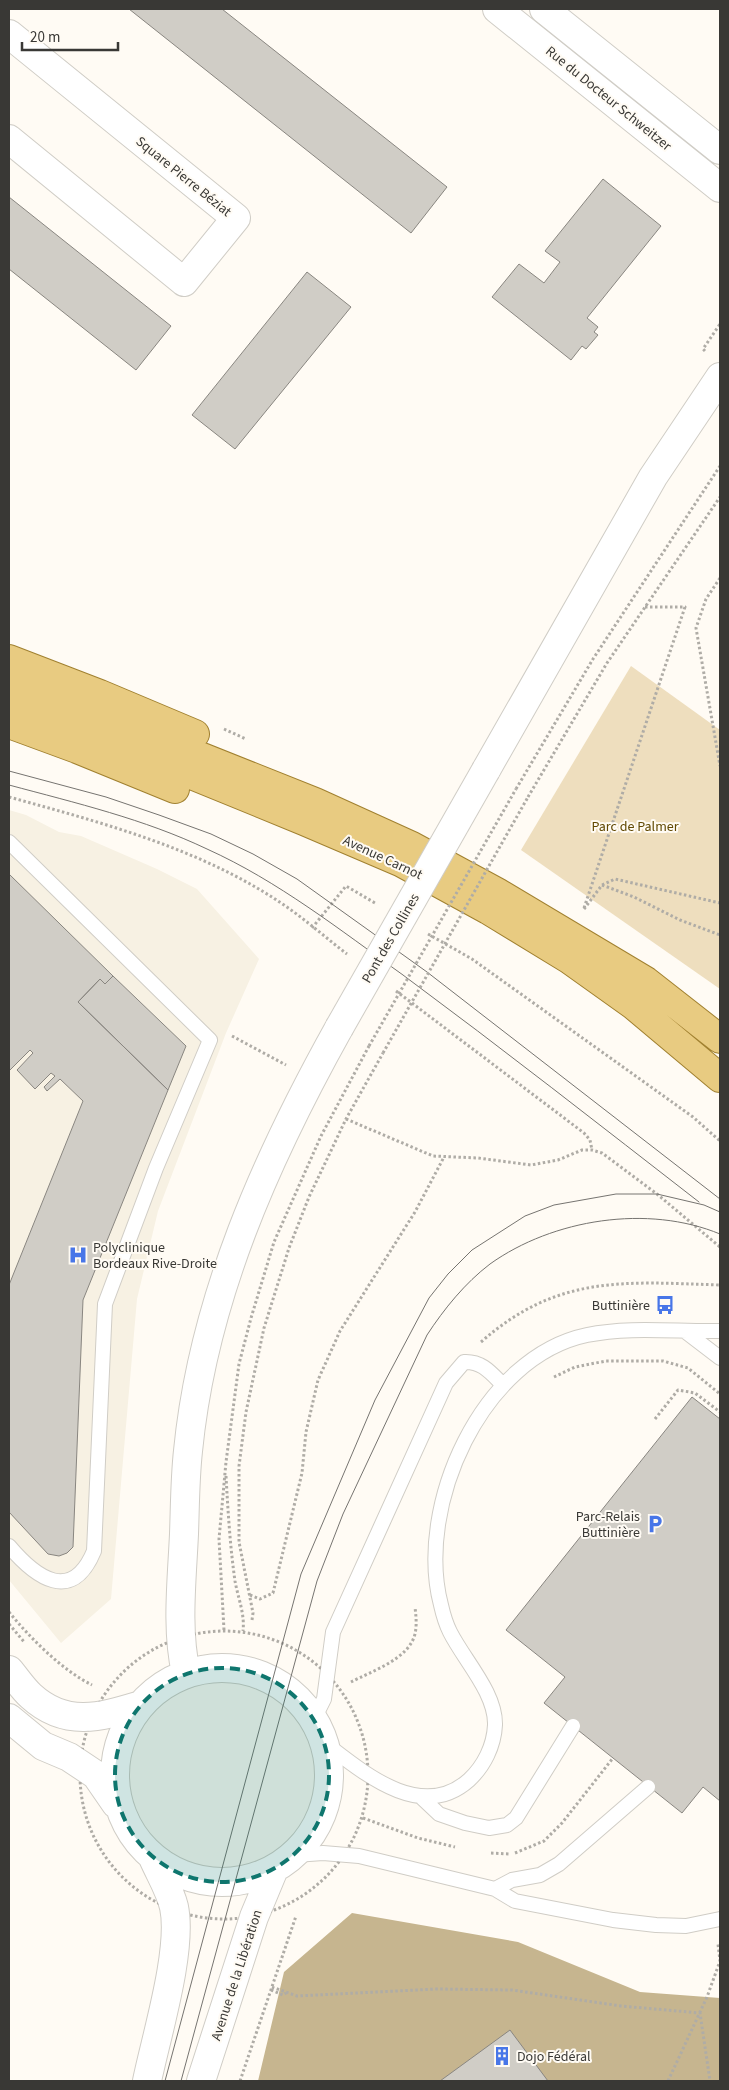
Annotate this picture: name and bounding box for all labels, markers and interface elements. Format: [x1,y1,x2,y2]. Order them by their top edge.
scale bar [22,20,119,52]
text: 20 m [30,27,60,48]
street label: Rue du Docteur Schweitzer [541,42,676,156]
street label: Square Pierre Béziat [131,132,236,222]
park label: Parc de Palmer [591,817,679,837]
street label: Avenue Carnot [340,831,426,885]
street label: Pont des Collines [357,890,425,987]
place label: Polyclinique Bordeaux Rive-Droite [93,1238,217,1274]
hospital icon: Polyclinique Bordeaux Rive-Droite [67,1244,89,1266]
bus stop icon: Buttinière [654,1294,676,1316]
place label: Buttinière [592,1296,650,1316]
place label: Parc-Relais Buttinière [576,1507,640,1543]
parking icon: Parc-Relais Buttinière [644,1513,666,1535]
street label: Avenue de la Libération [206,1907,268,2043]
building icon: Dojo Fédéral [491,2045,513,2067]
place label: Dojo Fédéral [517,2047,591,2067]

